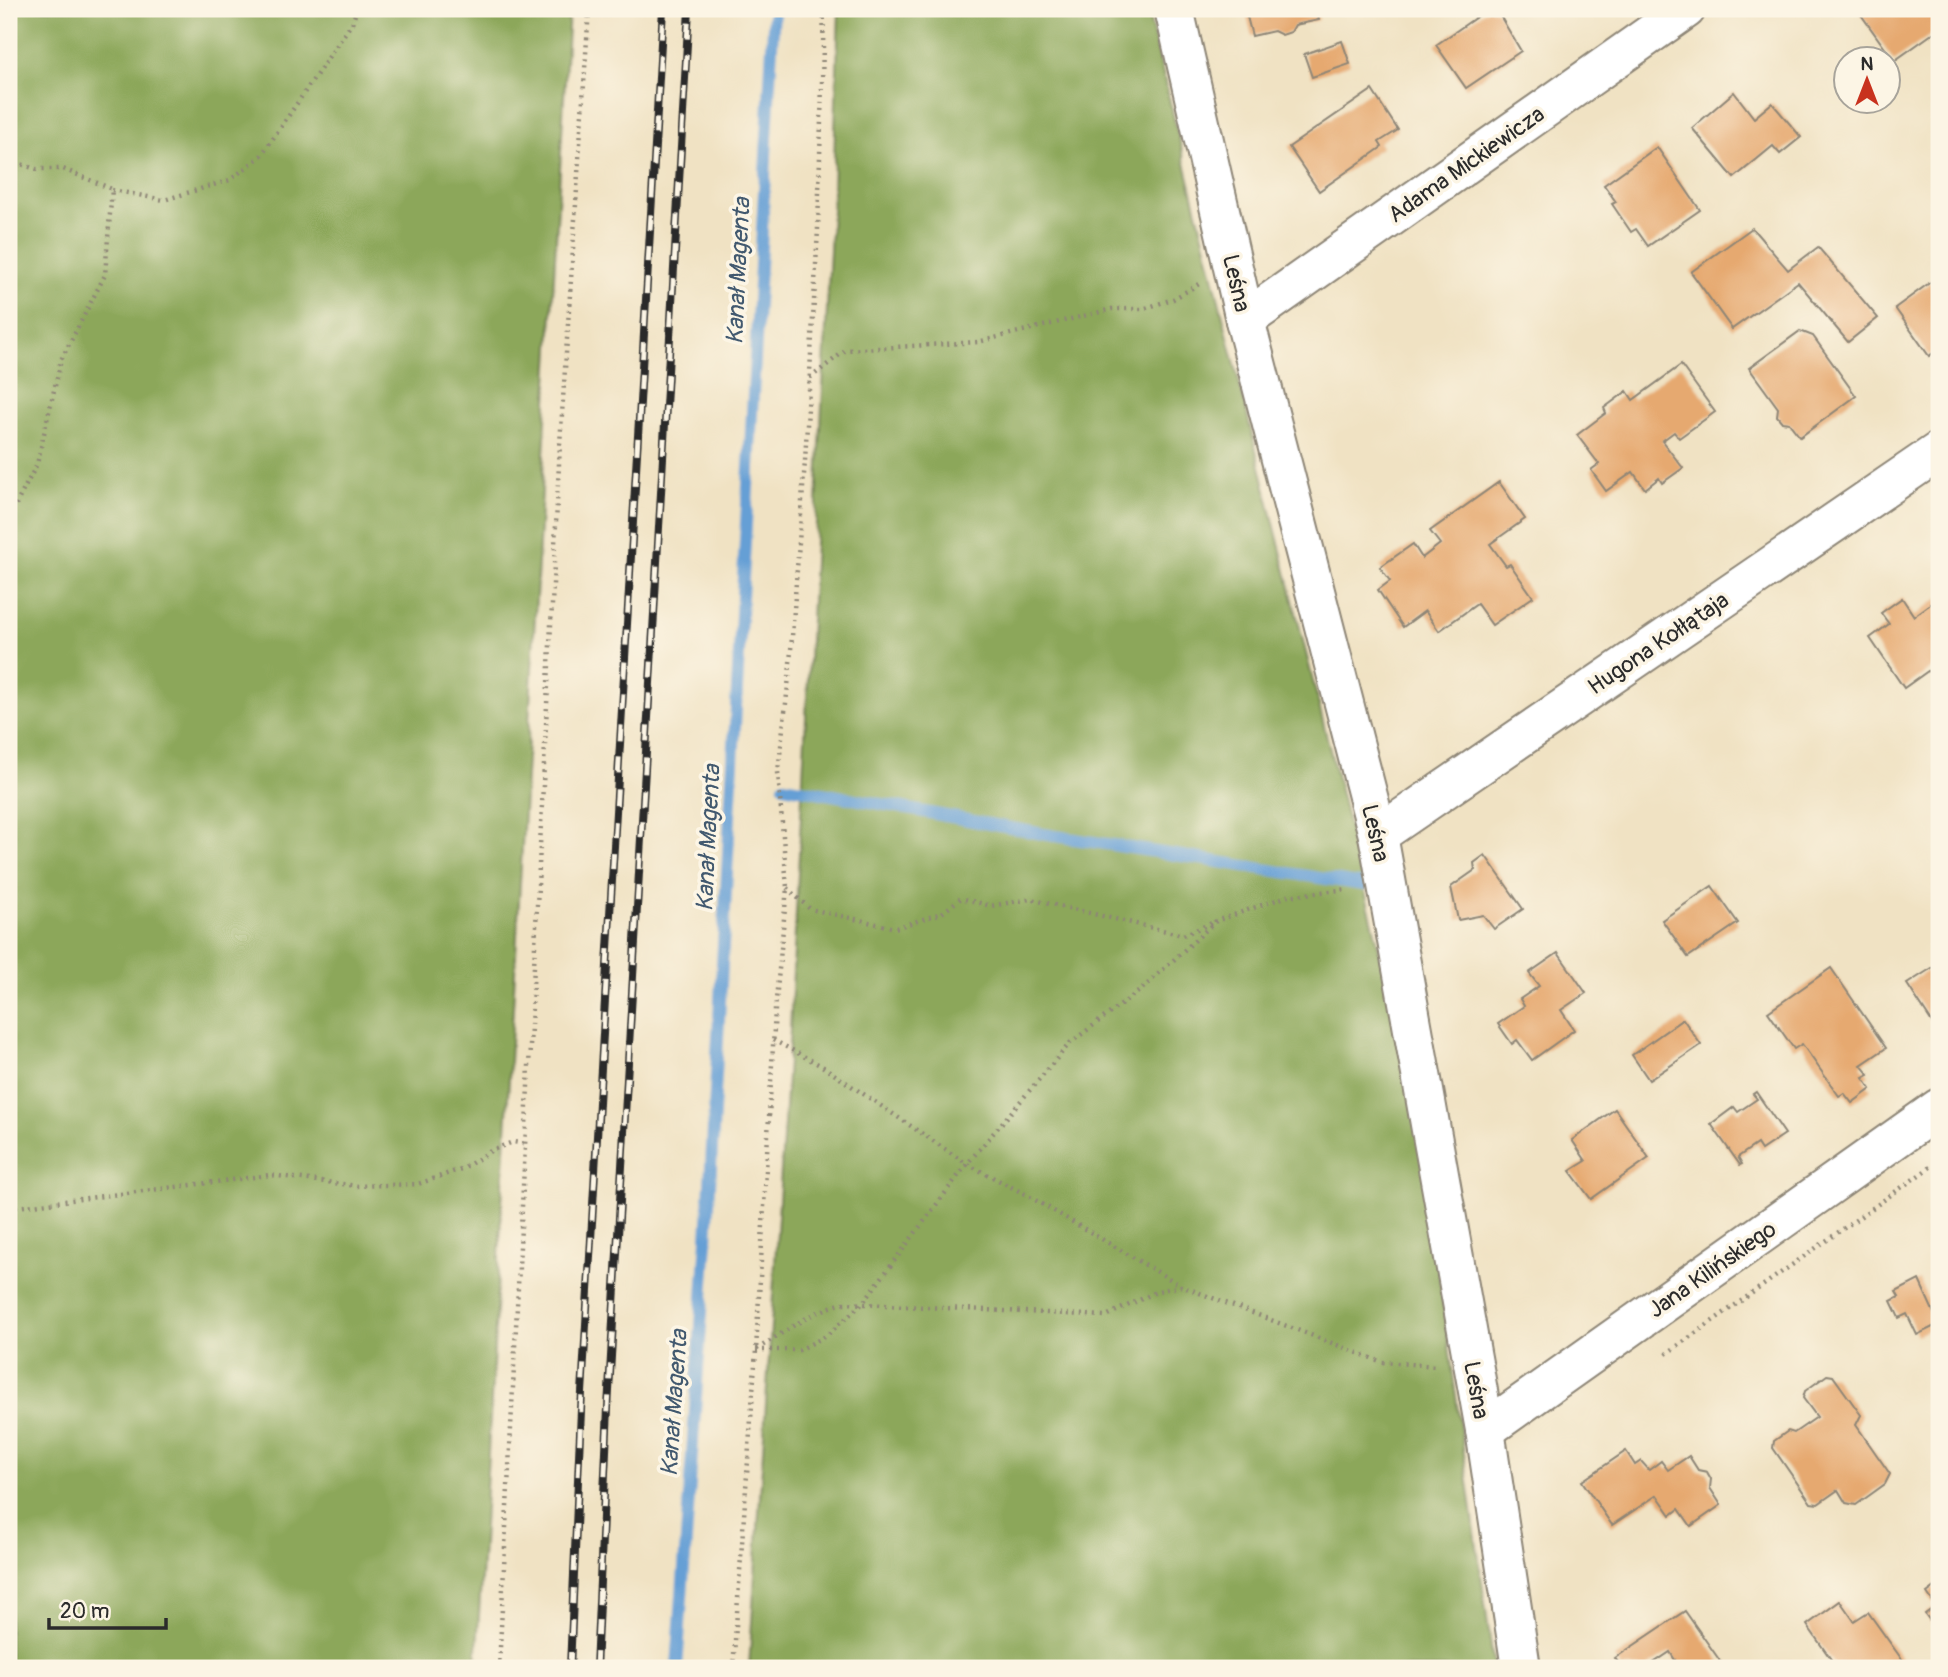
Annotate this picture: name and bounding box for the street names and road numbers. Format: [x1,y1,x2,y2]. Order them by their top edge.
street label: Adama Mickiewicza [1382,100,1550,229]
street label: Leśna [1216,251,1257,315]
street label: Hugona Kołłątaja [1582,586,1734,701]
street label: Leśna [1355,801,1396,865]
street label: Jana Kilińskiego [1643,1215,1782,1324]
street label: Leśna [1457,1359,1496,1421]

